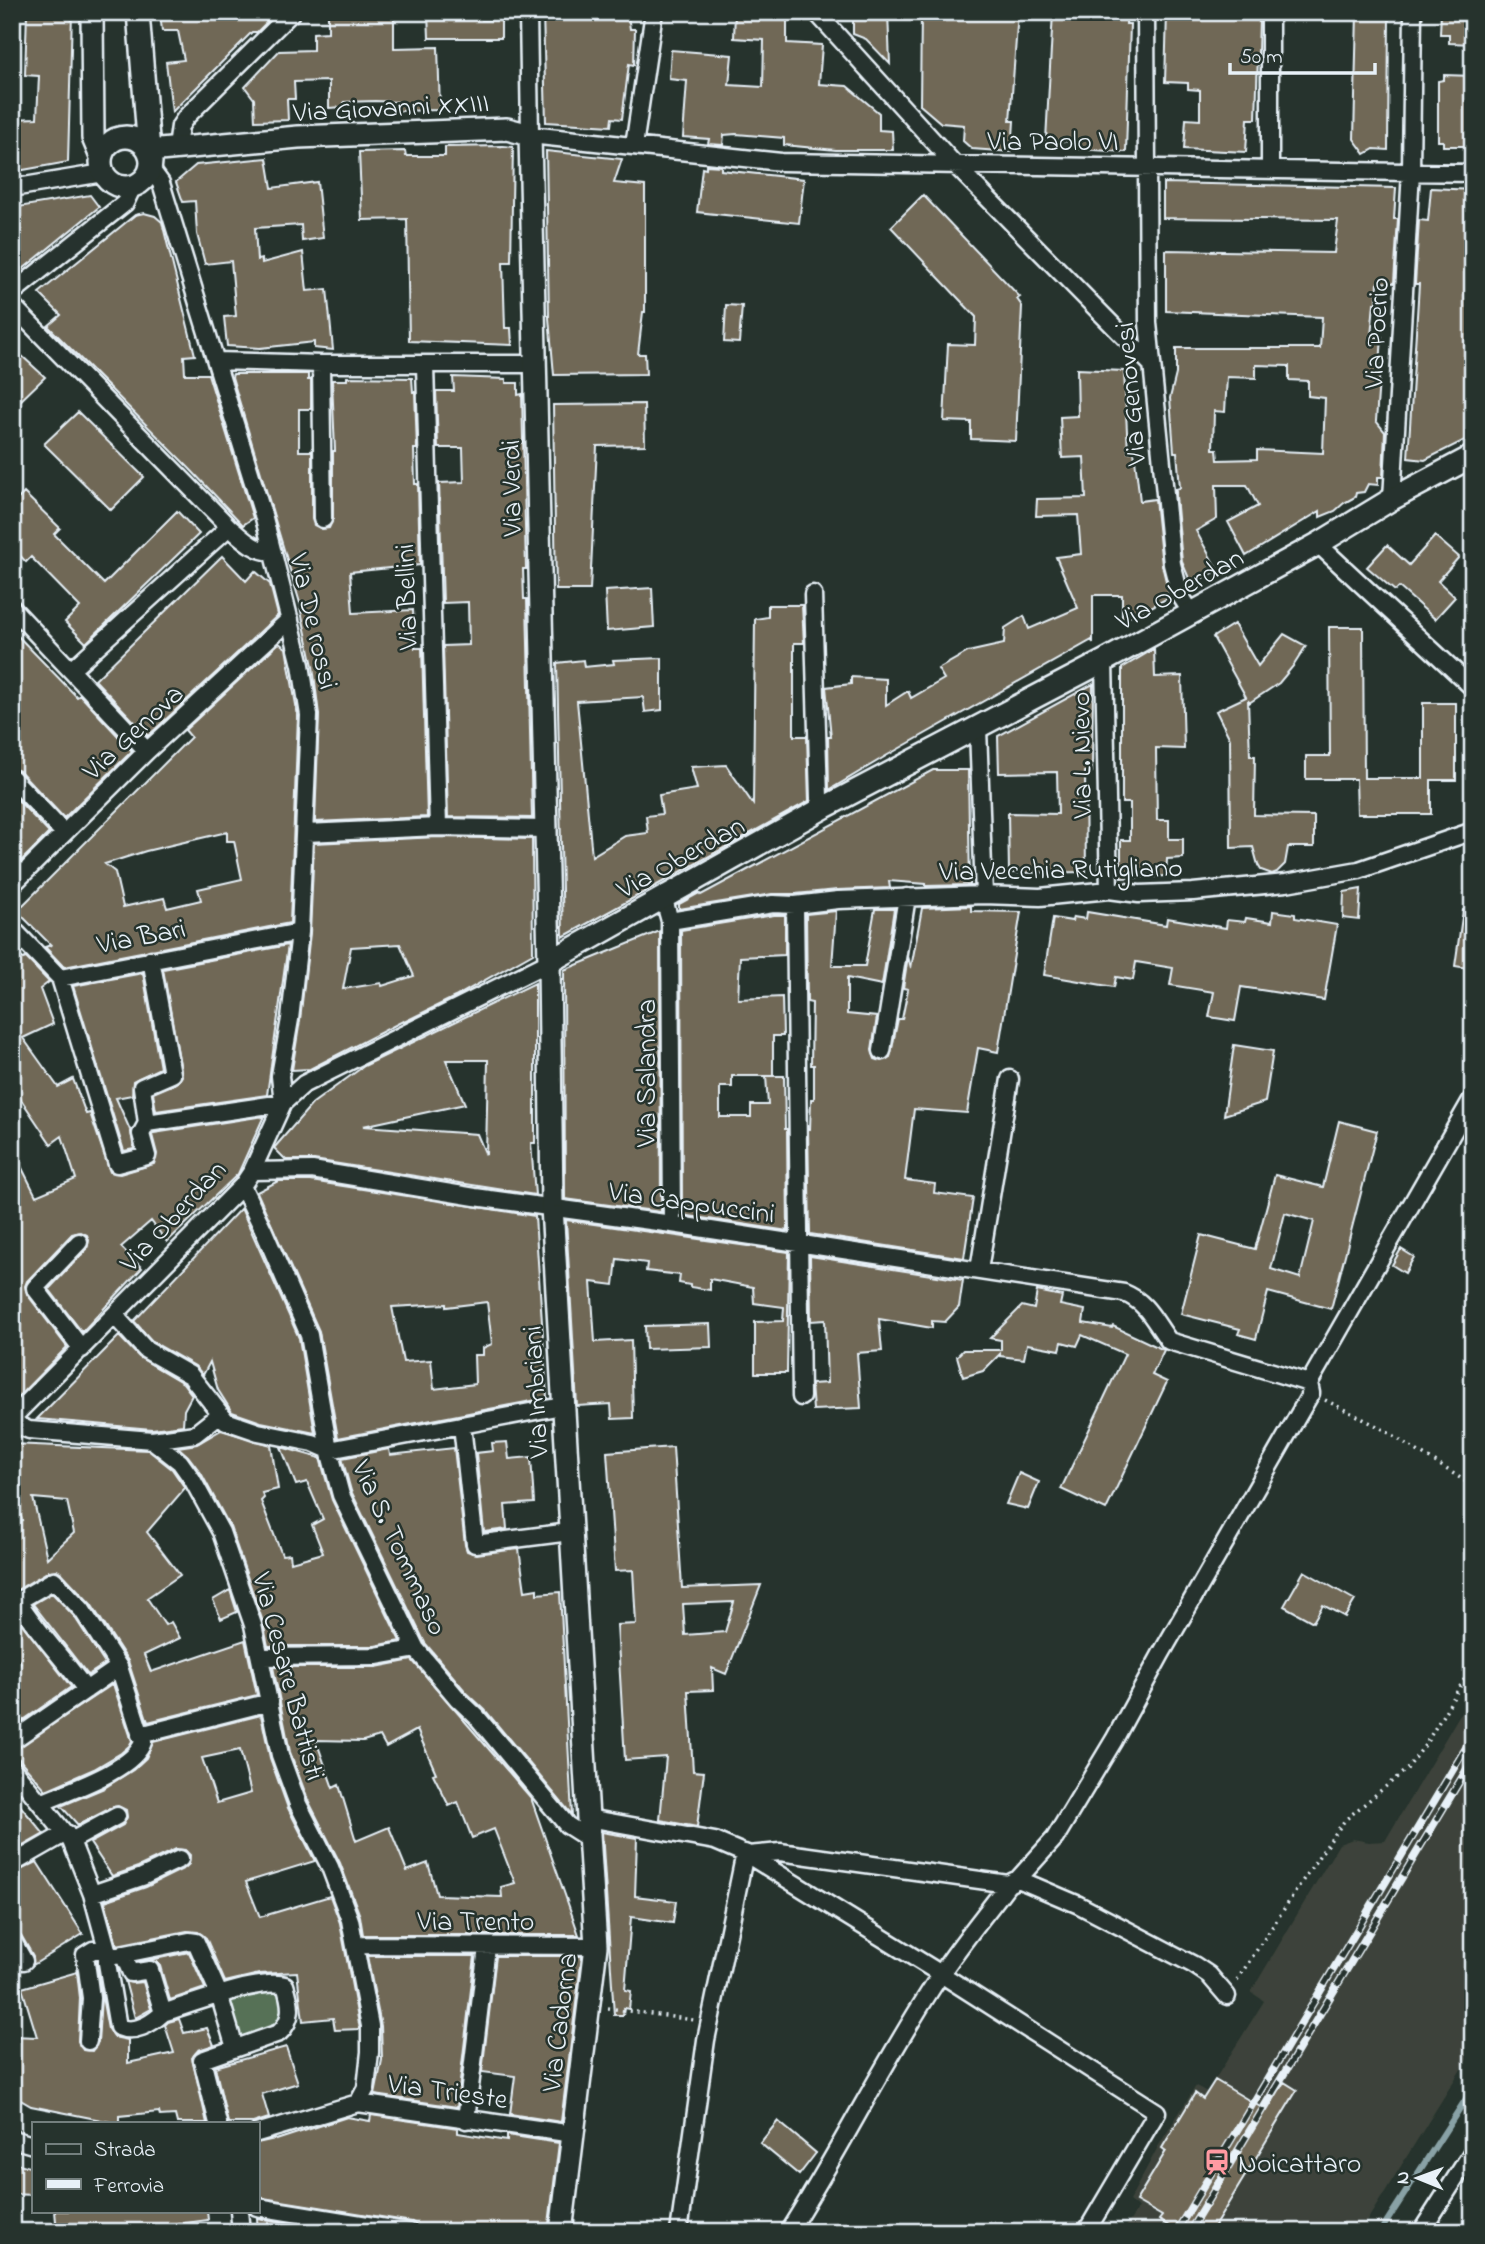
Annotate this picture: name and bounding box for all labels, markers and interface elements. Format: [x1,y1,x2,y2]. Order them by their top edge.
scale bar [1230,32,1375,76]
text: 50 m [1240,43,1283,73]
street label: Via Giovanni XXIII [291,84,490,135]
street label: Via Paolo VI [986,123,1119,164]
street label: Via Poerio [1355,276,1402,391]
street label: Via Genovesi [1106,320,1159,468]
street label: Via Verdi [492,439,535,538]
street label: Via Oberdan [1108,539,1252,644]
street label: Via Bellini [386,543,431,652]
street label: Via De rossi [276,549,347,694]
street label: Via Genova [74,676,194,792]
street label: Via L. Nievo [1062,691,1105,820]
street label: Via Oberdan [609,807,753,912]
street label: Via Vecchia Rutigliano [938,849,1183,894]
street label: Via Bari [93,910,189,967]
street label: Via Salandra [628,999,669,1148]
street label: Via Oberdan [111,1152,238,1284]
street label: Via Cappuccini [605,1172,777,1236]
street label: Via Imbriani [514,1325,561,1460]
street label: Via S. Tommaso [339,1453,456,1643]
street label: Via Cesare Battisti [239,1567,334,1785]
street label: Via Trento [417,1903,534,1944]
street label: Via Cadorna [532,1950,590,2095]
street label: Via Trieste [384,2065,510,2122]
legend [32,2122,259,2212]
text: Strada [94,2136,156,2166]
north arrow [1384,2142,1454,2212]
place label: Noicattaro [1238,2145,1361,2186]
station icon: Noicattaro [1202,2147,1232,2177]
text: N [1390,2171,1417,2184]
text: Ferrovia [93,2172,164,2202]

